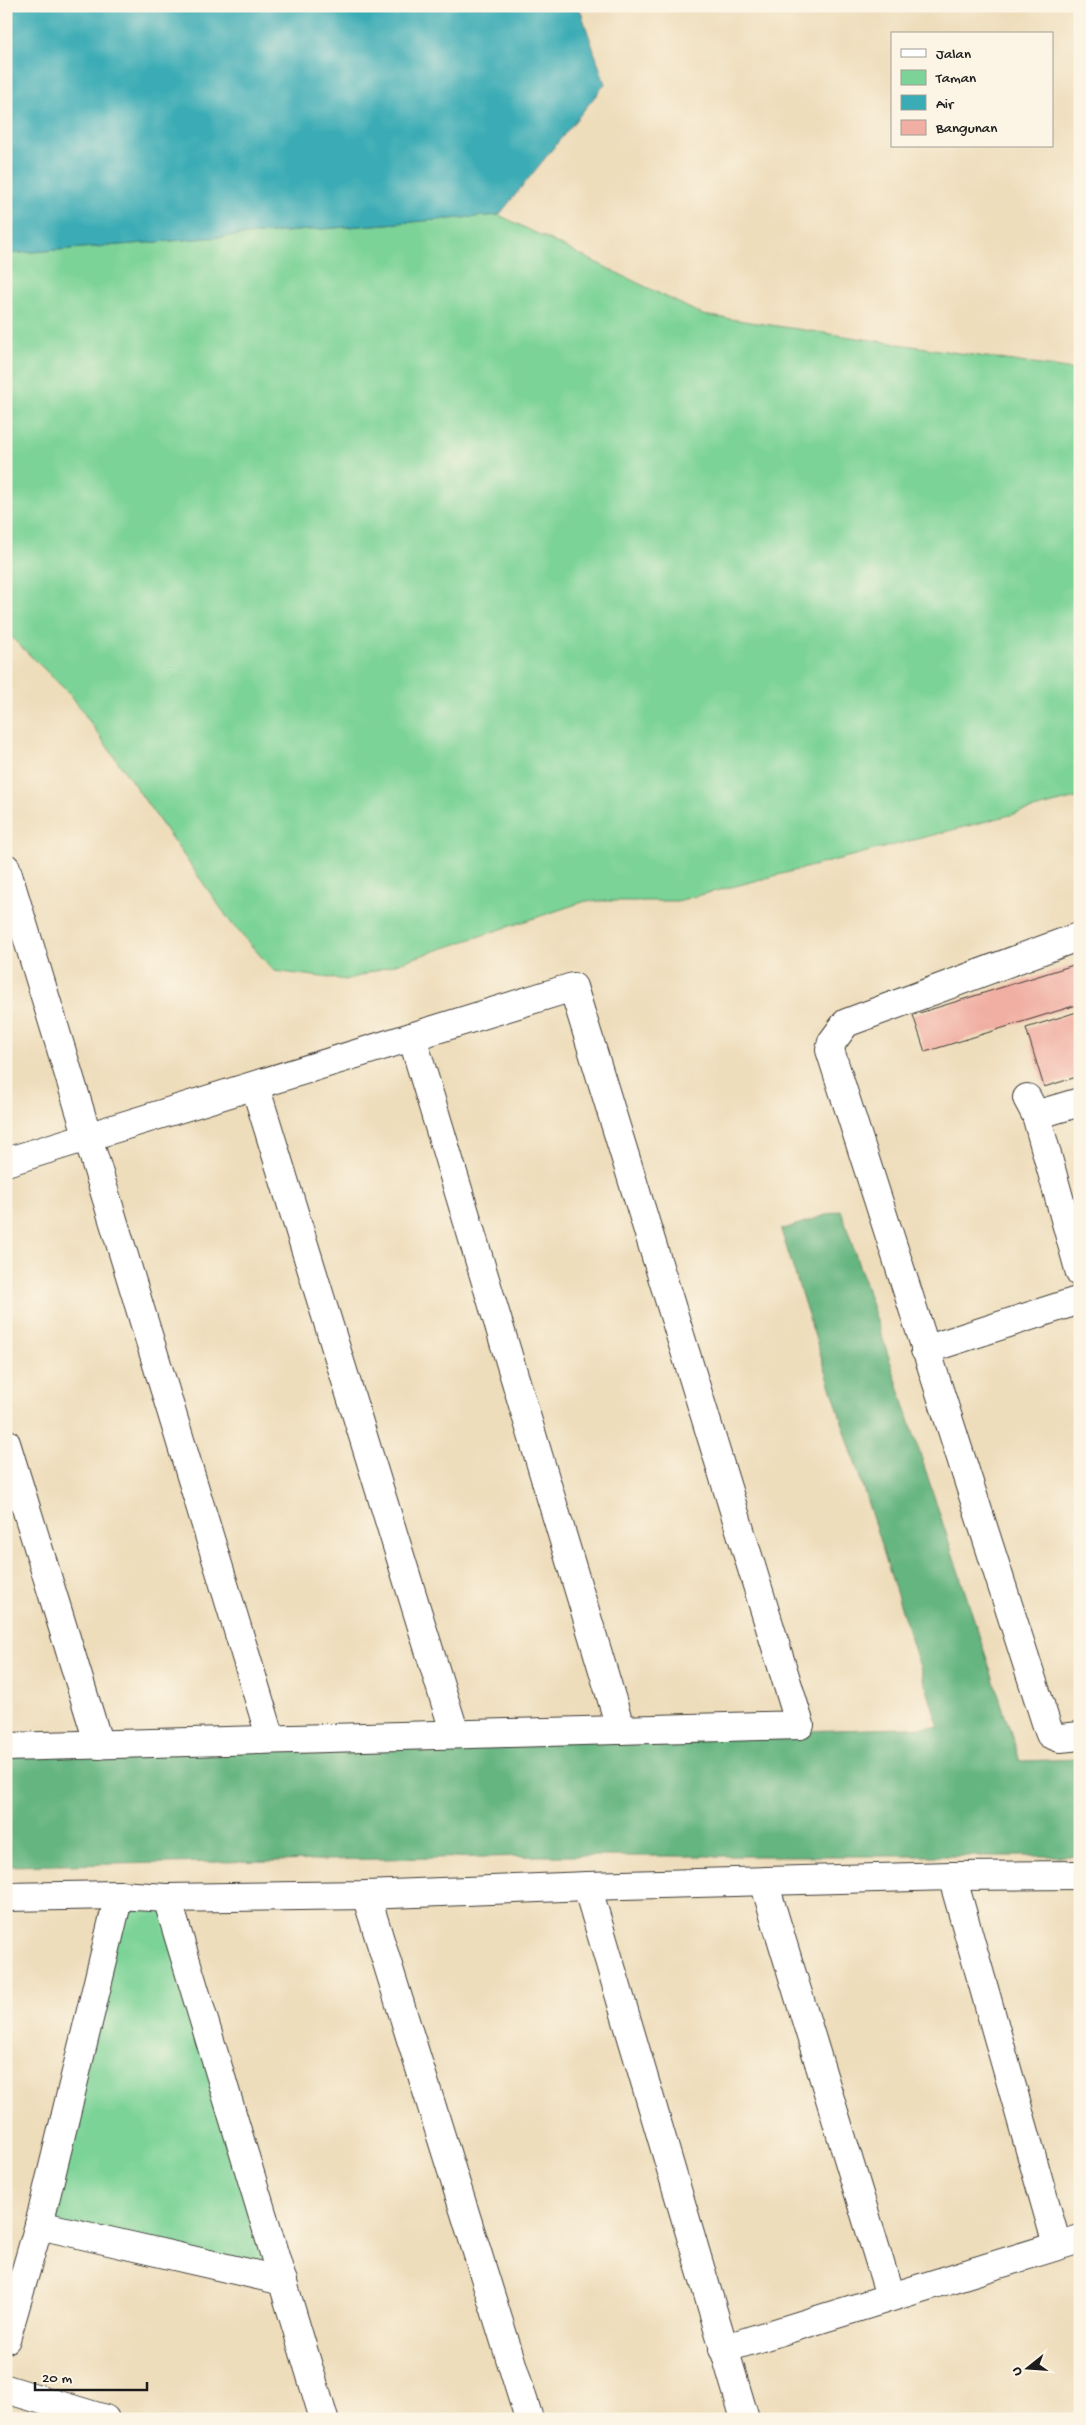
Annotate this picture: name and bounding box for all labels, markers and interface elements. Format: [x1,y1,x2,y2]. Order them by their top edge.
legend [891,32,1054,148]
text: Jalan [936,46,971,64]
text: Taman [935,70,976,88]
text: Air [936,96,955,114]
text: Bangunan [935,120,997,138]
north arrow [1004,2342,1054,2392]
scale bar [35,2360,148,2392]
text: U [1009,2365,1027,2377]
text: 20 m [42,2370,72,2388]

